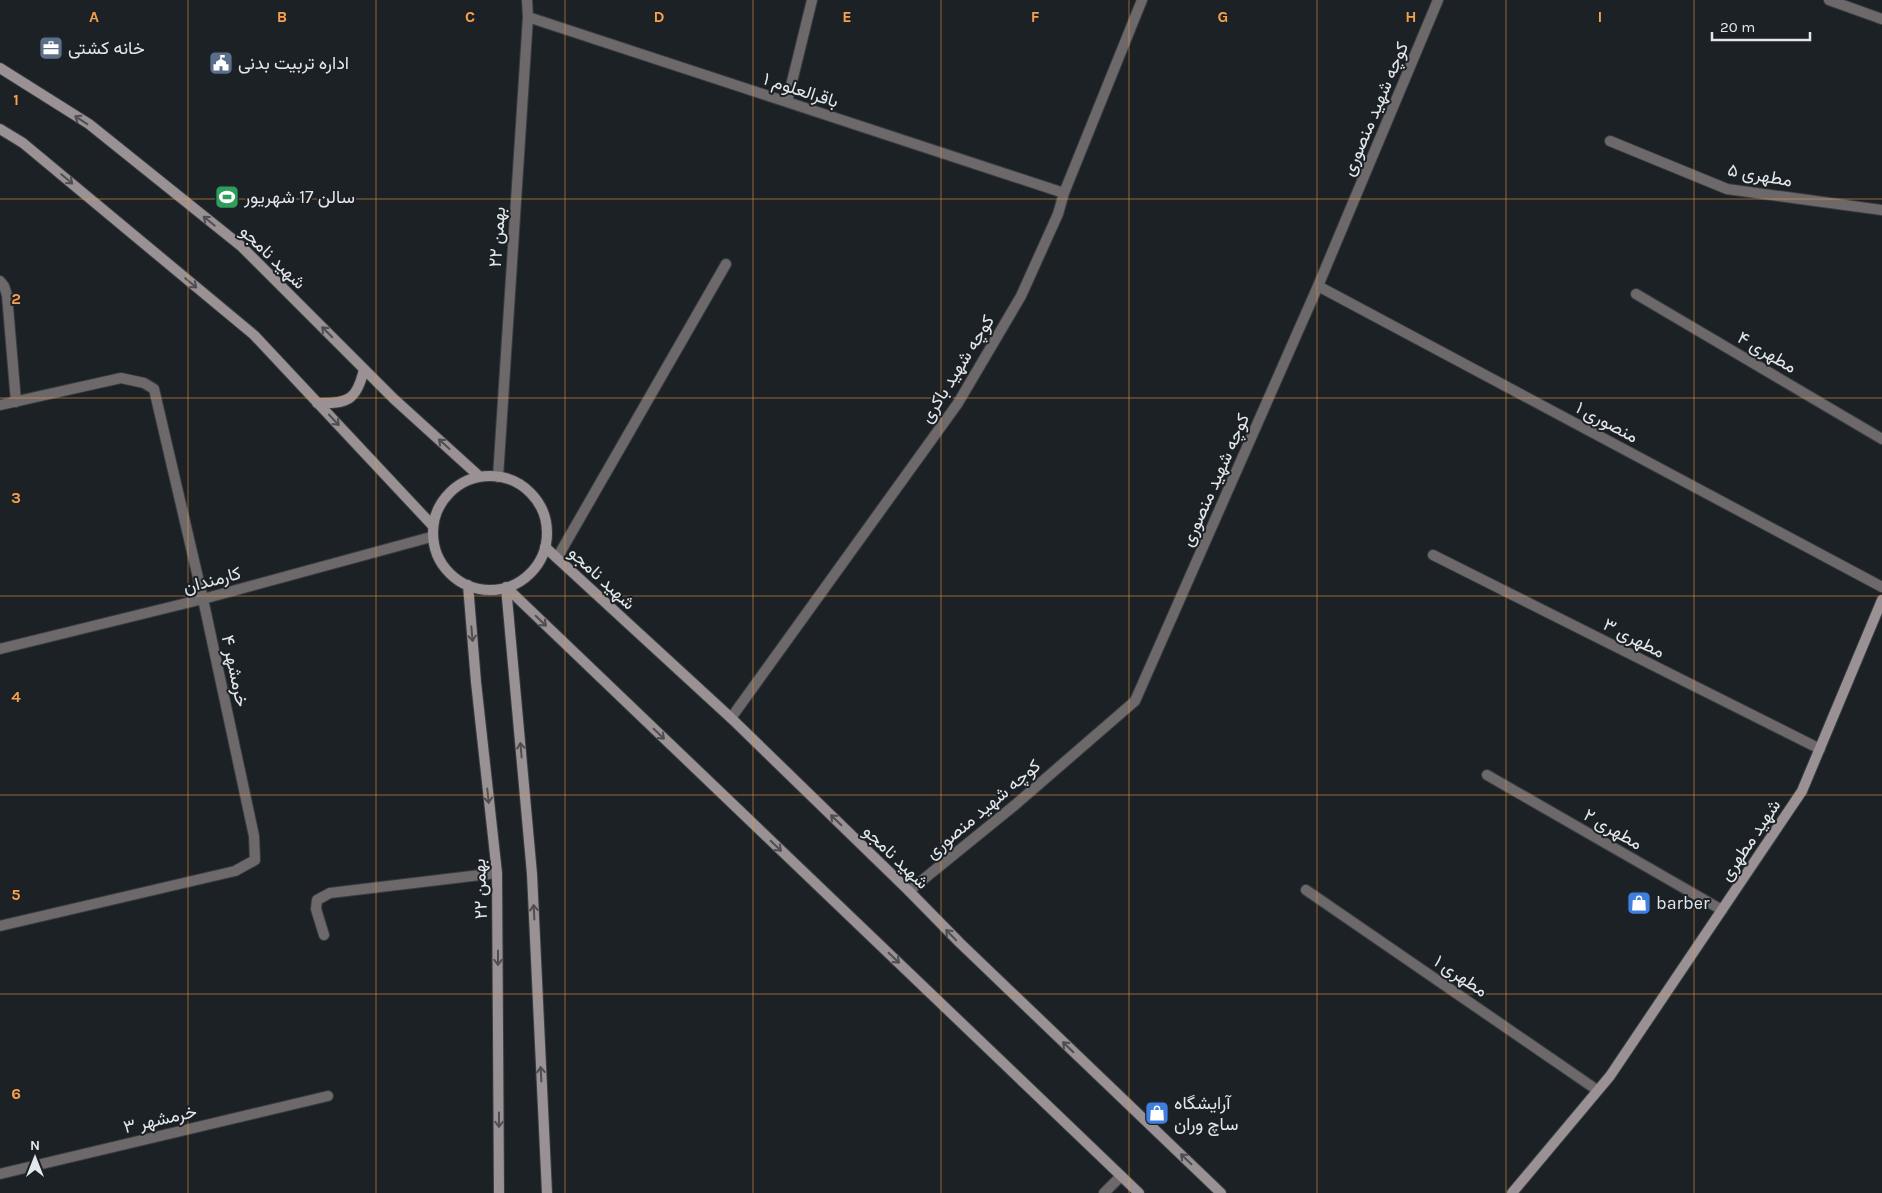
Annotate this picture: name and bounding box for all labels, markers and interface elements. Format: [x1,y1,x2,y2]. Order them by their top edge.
text: A [89,7,99,26]
text: B [277,7,287,26]
text: C [465,7,475,26]
text: D [654,7,665,26]
text: E [842,7,852,26]
text: F [1031,7,1040,26]
text: G [1218,7,1228,26]
text: H [1405,7,1417,26]
text: I [1598,7,1602,26]
scale bar [1712,10,1810,42]
text: 20 m [1720,18,1755,36]
office icon: خانه کشتی [38,35,64,61]
place label: خانه کشتی [68,37,145,59]
street label: کوچه شهید منصوری [1337,39,1414,180]
public building icon: اداره تربیت بدنی [208,50,234,76]
place label: اداره تربیت بدنی [238,52,349,74]
street label: باقرالعلوم ۱ [760,68,841,113]
text: 1 [13,90,19,109]
one-way arrow [75,114,89,124]
street label: مطهری ۵ [1726,159,1794,191]
one-way arrow [60,174,73,185]
sports icon: سالن 17 شهریور [214,184,240,210]
place label: سالن 17 شهریور [243,186,355,208]
street label: ۲۲ بهمن [484,206,510,268]
one-way arrow [202,215,215,226]
street label: شهید نامجو [235,220,311,294]
one-way arrow [185,278,198,289]
text: 2 [11,289,21,308]
street label: کوچه شهید باکری [915,311,1000,427]
one-way arrow [321,326,333,338]
street label: مطهری ۴ [1733,326,1801,378]
street label: منصوری ۱ [1572,396,1642,448]
street label: کوچه شهید منصوری [1176,410,1255,550]
one-way arrow [328,414,340,426]
one-way arrow [437,438,450,450]
text: 3 [11,488,21,507]
street label: شهید نامجو [564,542,640,614]
street label: کارمندان [181,562,243,598]
street label: مطهری ۳ [1599,613,1669,663]
one-way arrow [535,615,548,627]
one-way arrow [467,626,477,642]
street label: خرمشهر ۴ [217,633,253,709]
text: 4 [11,687,21,706]
one-way arrow [653,728,665,740]
one-way arrow [516,742,526,758]
street label: کوچه شهید منصوری [921,755,1046,864]
one-way arrow [483,787,493,803]
street label: شهید مطهری [1715,795,1785,885]
street label: مطهری ۲ [1580,803,1646,855]
one-way arrow [830,814,842,826]
street label: شهید نامجو [858,820,934,894]
one-way arrow [770,840,783,852]
street label: ۲۲ بهمن [468,858,492,920]
text: 5 [11,885,21,904]
shop icon: barber [1626,890,1652,916]
place label: barber [1656,892,1710,914]
one-way arrow [529,904,538,920]
one-way arrow [945,928,957,941]
one-way arrow [493,949,503,965]
street label: مطهری ۱ [1430,950,1492,1002]
one-way arrow [887,952,900,964]
one-way arrow [1062,1041,1075,1053]
one-way arrow [537,1067,546,1083]
text: 6 [11,1084,21,1103]
place label: آرایشگاه ساچ وران [1174,1092,1239,1136]
street label: خرمشهر ۳ [121,1100,199,1138]
shop icon: آرایشگاه ساچ وران [1144,1100,1170,1126]
one-way arrow [494,1112,504,1128]
north arrow [10,1133,60,1183]
text: N [30,1137,40,1154]
one-way arrow [1180,1153,1192,1165]

